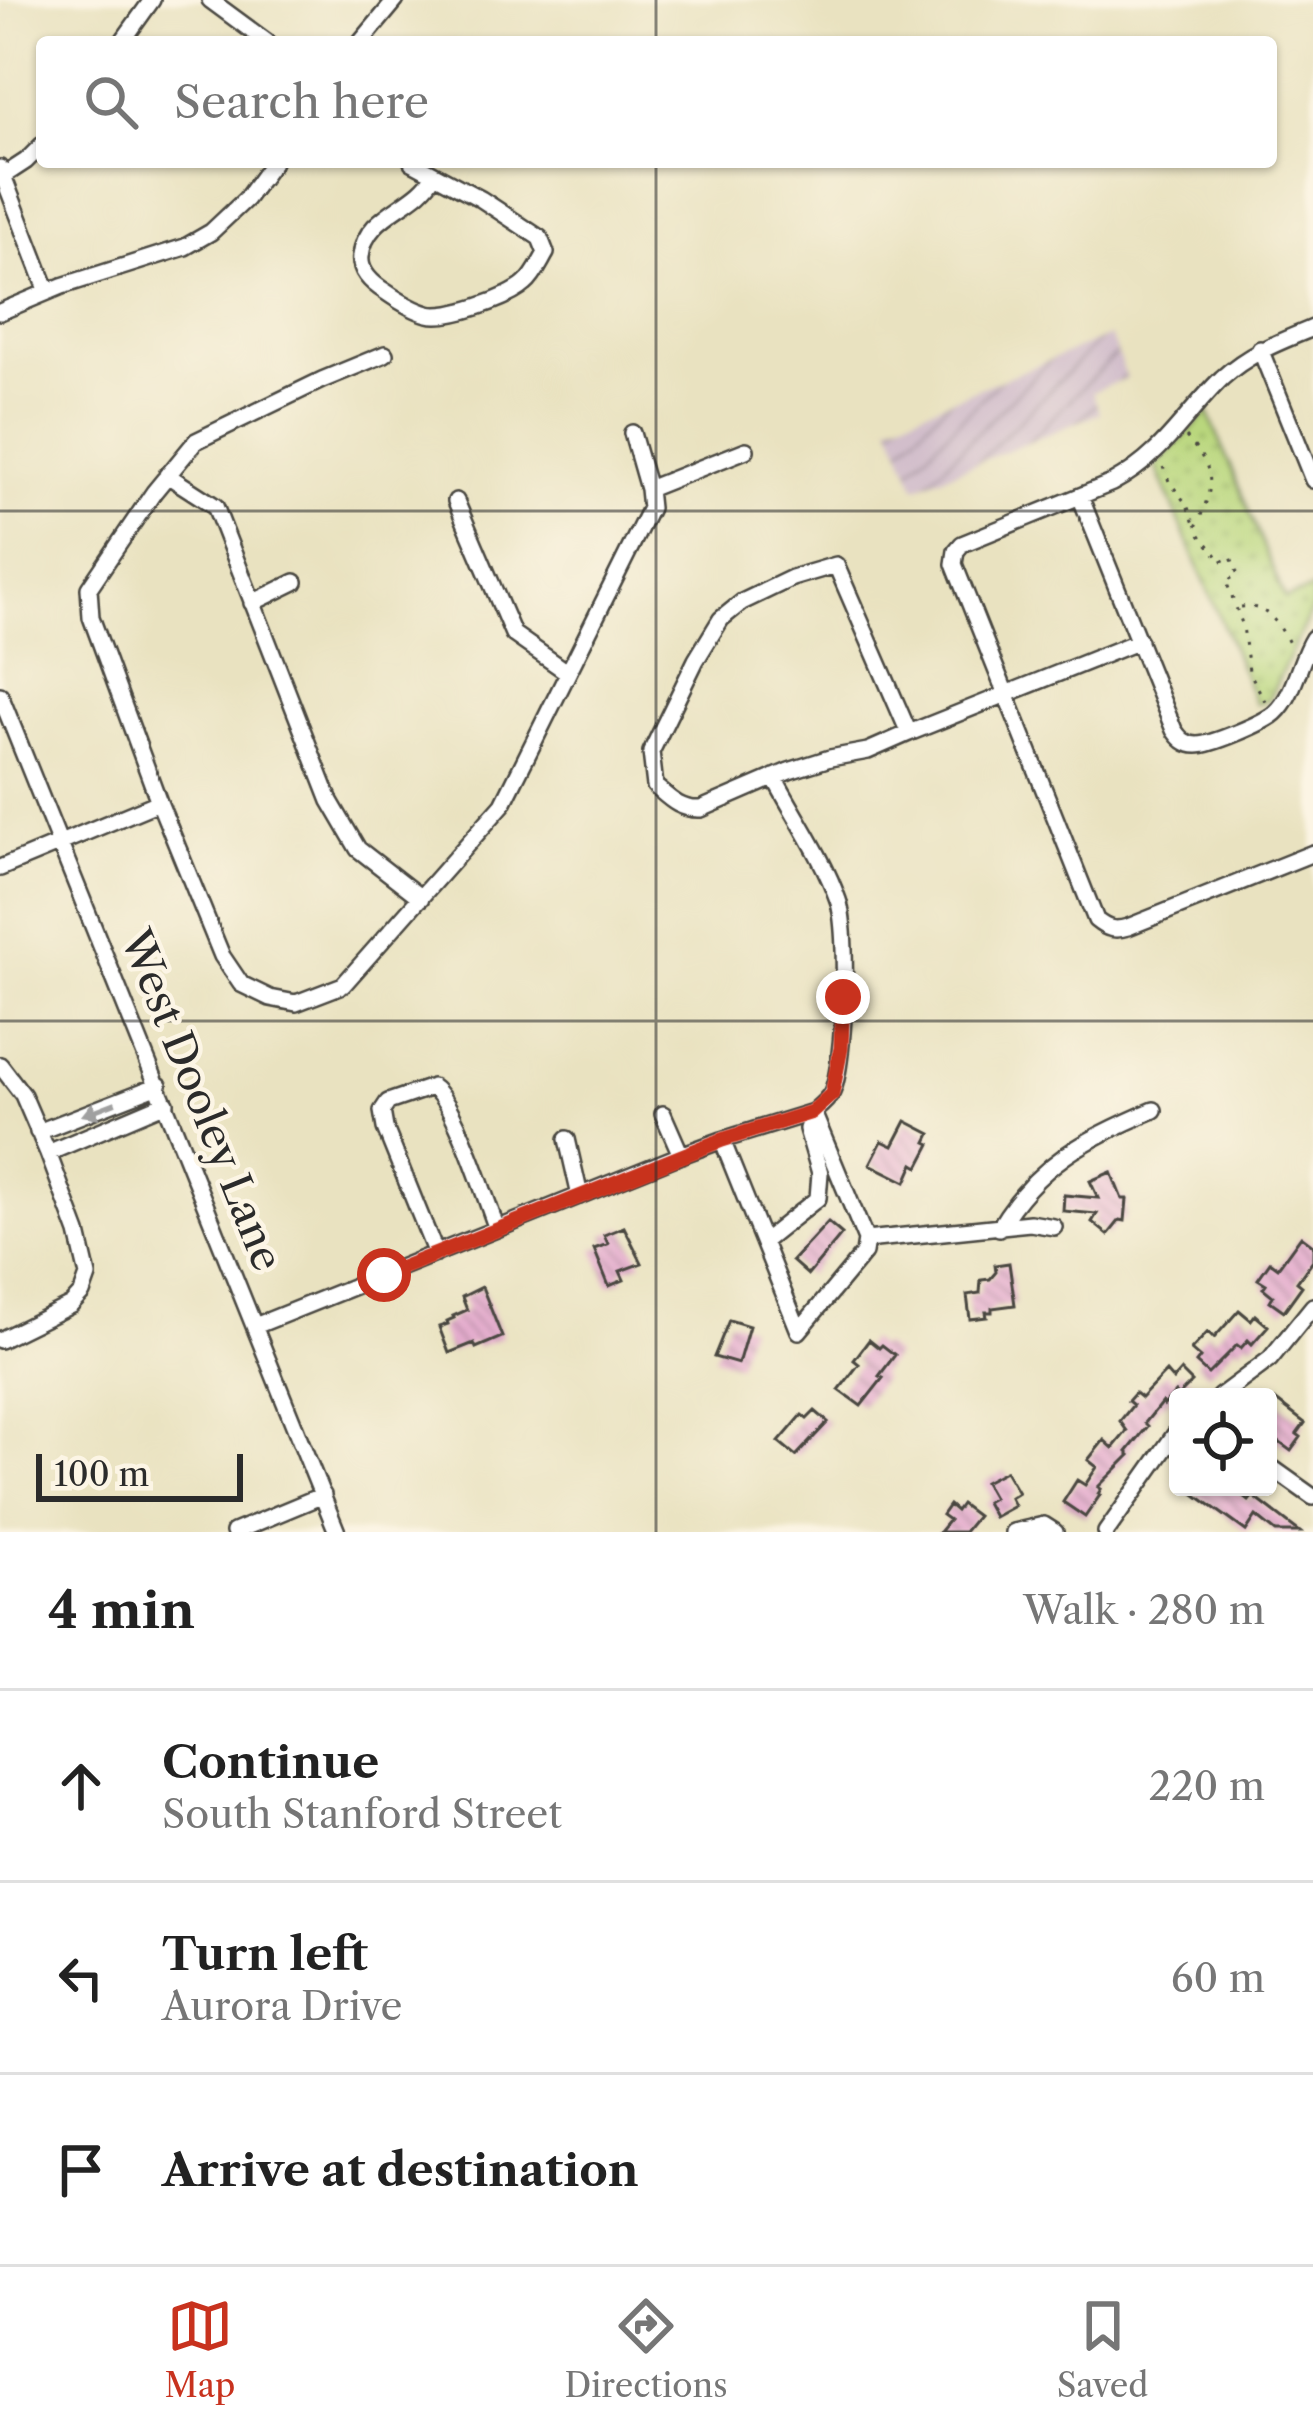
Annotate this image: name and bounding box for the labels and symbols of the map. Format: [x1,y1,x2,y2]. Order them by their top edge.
street label: West Dooley Lane [109,921,294,1278]
route end [816,970,870,1024]
one-way arrow [80,1100,116,1119]
route start [357,1248,411,1302]
scale bar [36,1448,243,1501]

